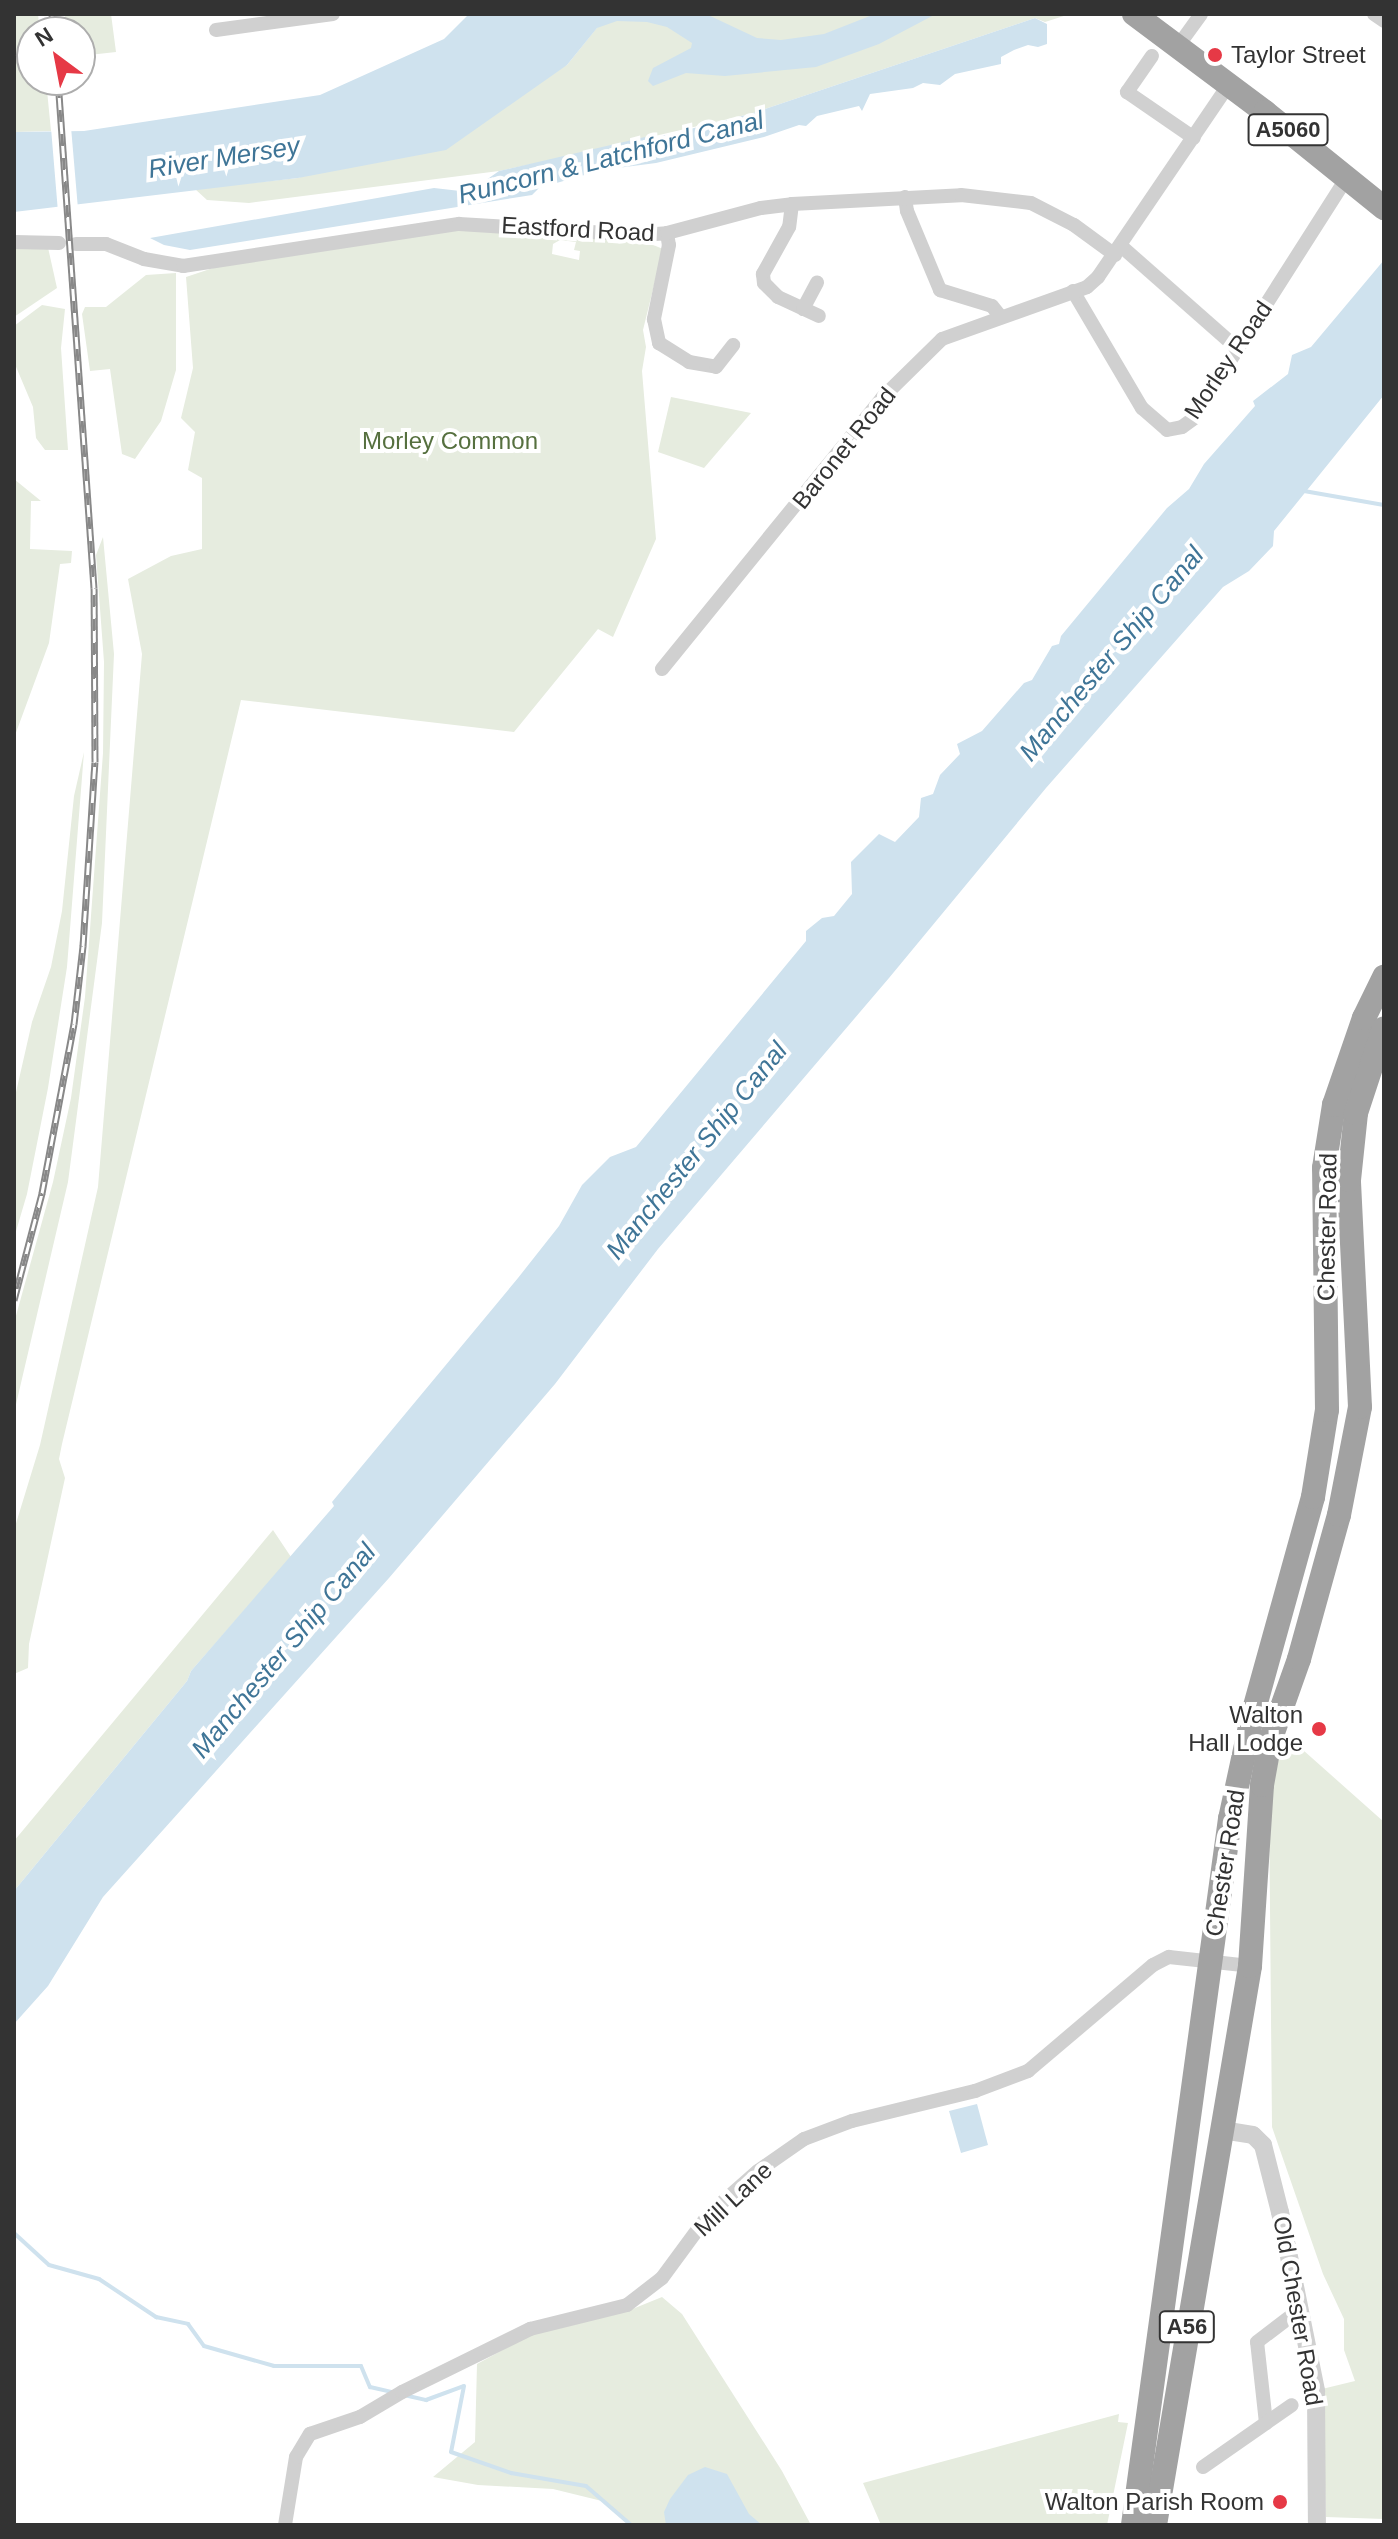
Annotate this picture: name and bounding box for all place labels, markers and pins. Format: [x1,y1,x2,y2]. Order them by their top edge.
place label: Taylor Street [1231,41,1366,69]
marker: Taylor Street [1206,46,1224,64]
place label: Walton Hall Lodge [1188,1701,1303,1757]
marker: Walton Hall Lodge [1310,1720,1328,1738]
place label: Walton Parish Room [1045,2488,1264,2516]
marker: Walton Parish Room [1271,2493,1289,2511]

